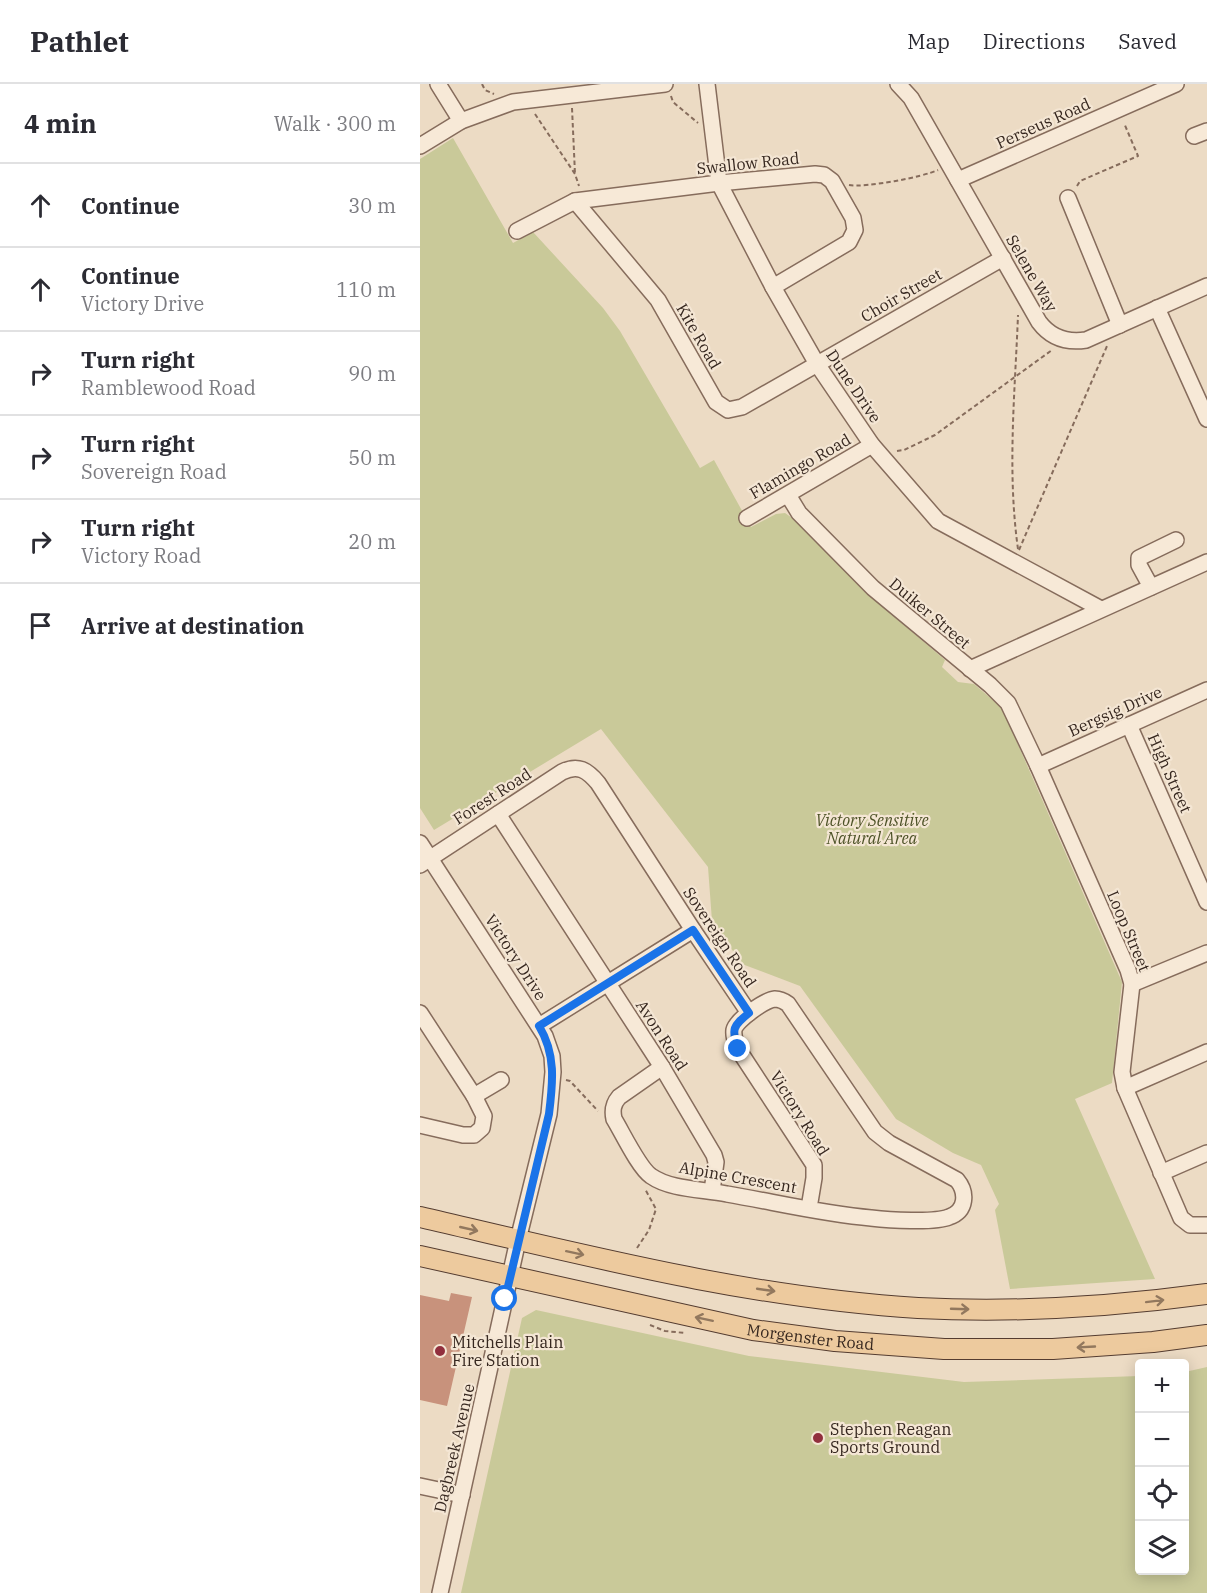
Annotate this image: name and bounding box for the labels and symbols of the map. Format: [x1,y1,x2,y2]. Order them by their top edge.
street label: Perseus Road [993,93,1094,153]
street label: Swallow Road [696,148,801,178]
street label: Selene Way [1002,231,1062,315]
street label: Choir Street [857,264,945,326]
street label: Kite Road [672,300,726,373]
street label: Dune Drive [822,346,886,426]
street label: Flamingo Road [746,429,854,503]
street label: Duiker Street [885,573,975,653]
street label: Bergsig Drive [1065,681,1165,741]
street label: High Street [1144,730,1197,816]
street label: Forest Road [449,763,535,829]
park label: Victory Sensitive Natural Area [815,810,929,848]
street label: Sovereign Road [679,883,761,991]
street label: Loop Street [1103,887,1155,975]
street label: Victory Drive [481,910,551,1004]
street label: Avon Road [632,996,692,1074]
route end [724,1035,750,1061]
street label: Victory Road [766,1067,834,1159]
street label: Alpine Crescent [678,1157,799,1197]
one-way arrow [459,1223,478,1235]
one-way arrow [565,1247,584,1259]
route start [491,1285,517,1311]
one-way arrow [756,1285,776,1296]
one-way arrow [1144,1295,1164,1306]
one-way arrow [950,1303,970,1315]
one-way arrow [695,1313,714,1325]
street label: Morgenster Road [745,1319,875,1354]
place label: Mitchells Plain Fire Station [452,1332,563,1370]
one-way arrow [1077,1342,1097,1353]
marker: Mitchells Plain Fire Station [433,1344,447,1358]
street label: Dagbreek Avenue [429,1382,479,1514]
place label: Stephen Reagan Sports Ground [830,1419,951,1457]
marker: Stephen Reagan Sports Ground [811,1431,825,1445]

